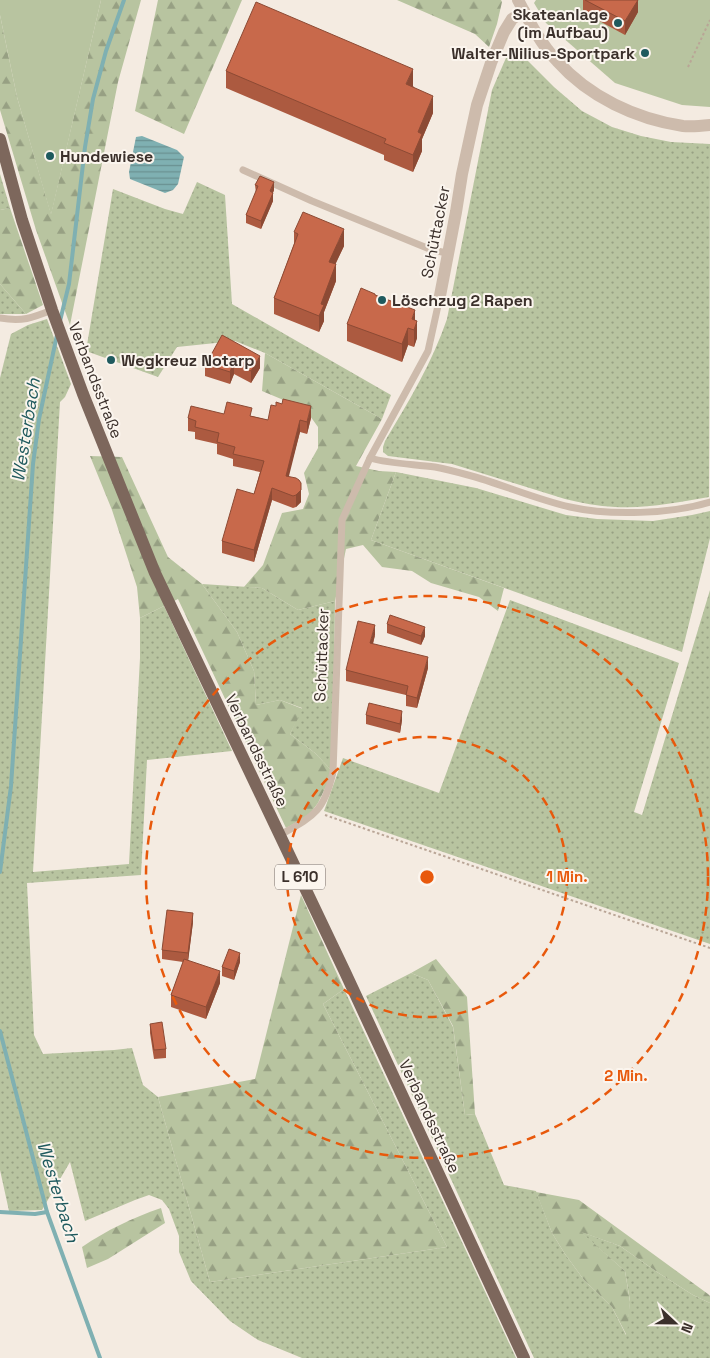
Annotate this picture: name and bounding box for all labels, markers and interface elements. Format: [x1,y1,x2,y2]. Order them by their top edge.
place label: Skateanlage (im Aufbau) [513,4,608,43]
marker: Skateanlage (im Aufbau) [612,17,624,29]
place label: Walter-Nilius-Sportpark [451,43,635,64]
marker: Walter-Nilius-Sportpark [639,47,651,59]
place label: Hundewiese [60,146,153,167]
marker: Hundewiese [44,150,56,162]
street label: Schüttacker [416,184,455,280]
place label: Löschzug 2 Rapen [392,290,533,311]
marker: Löschzug 2 Rapen [376,294,388,306]
street label: Verbandsstraße [64,319,127,441]
place label: Wegkreuz Notarp [121,350,255,371]
marker: Wegkreuz Notarp [105,354,117,366]
water label: Westerbach [6,376,45,483]
street label: Schüttacker [309,608,334,702]
street label: Verbandsstraße [220,690,293,810]
road number: L 610 [275,864,325,890]
text: 1 Min. [546,867,588,886]
centre of rings [418,868,436,886]
street label: Verbandsstraße [394,1056,465,1176]
text: 2 Min. [604,1066,648,1085]
water label: Westerbach [32,1139,85,1246]
north arrow [650,1298,700,1348]
text: N [677,1320,697,1336]

